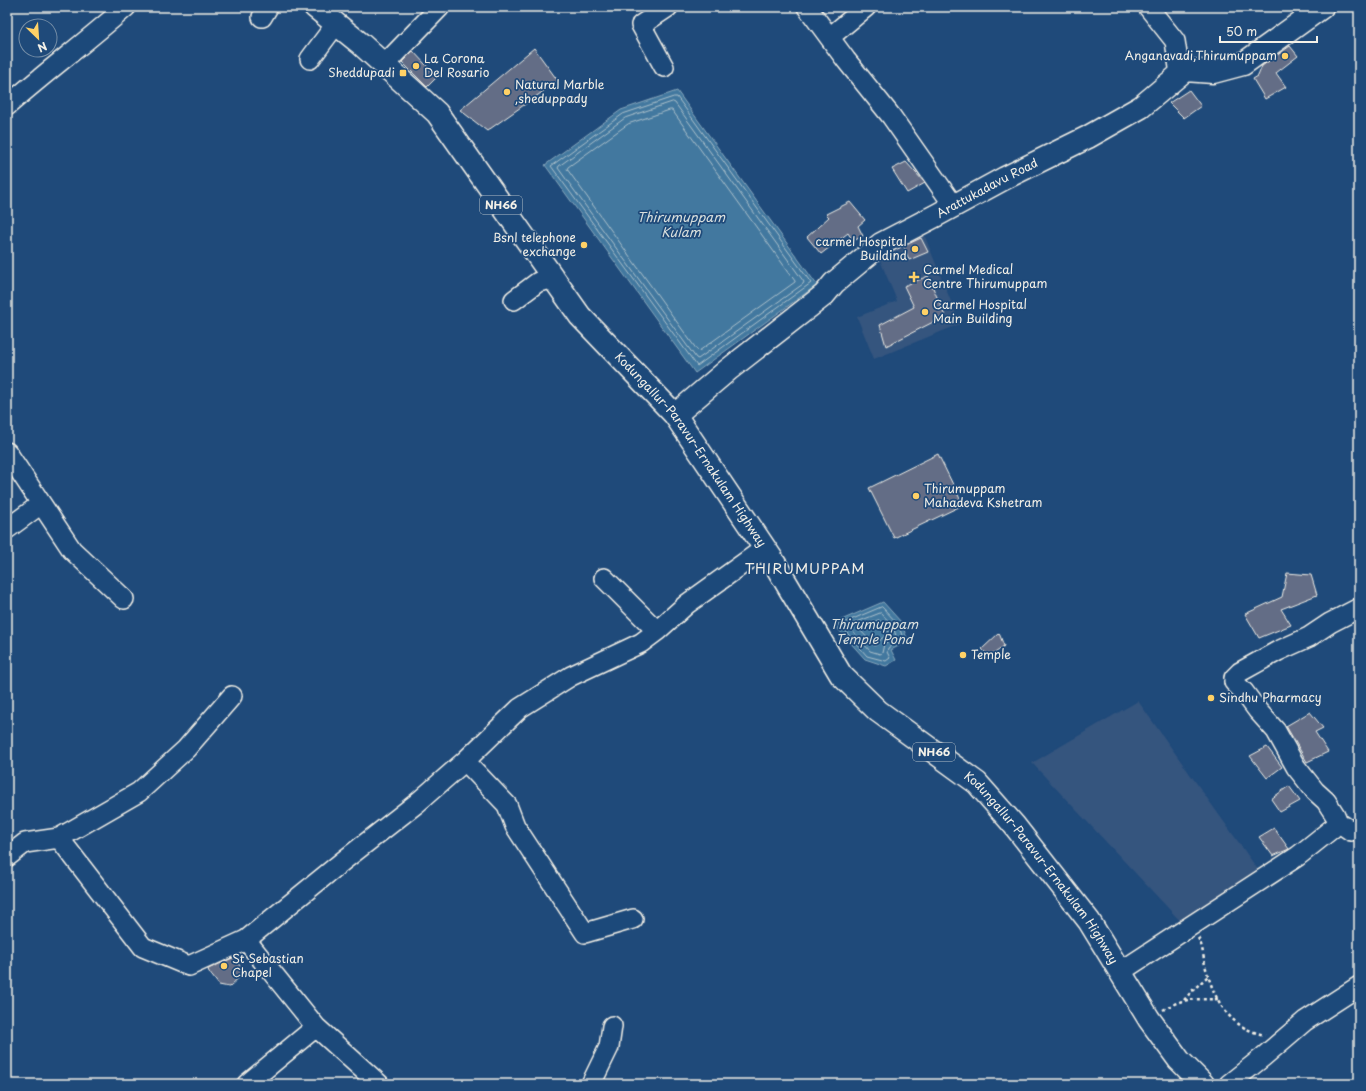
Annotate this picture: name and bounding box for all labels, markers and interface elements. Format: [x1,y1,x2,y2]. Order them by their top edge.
north arrow [18,18,58,58]
scale bar [1220,18,1317,44]
text: 50 m [1226,22,1257,40]
text: N [35,38,50,57]
place label: Anganavadi,Thirumuppam [1125,46,1277,64]
place label: La Corona Del Rosario [424,49,490,81]
marker: Anganavadi,Thirumuppam [1280,51,1290,61]
marker: La Corona Del Rosario [411,61,421,71]
place label: Sheddupadi [328,63,395,81]
marker: Sheddupadi [398,68,408,78]
place label: Natural Marble ,sheduppady [515,75,605,107]
marker: Natural Marble ,sheduppady [502,87,512,97]
street label: Arattukadavu Road [933,153,1041,222]
road number: NH66 [480,196,522,214]
water label: Thirumuppam Kulam [637,207,726,241]
place label: Bsnl telephone exchange [493,228,576,260]
place label: carmel Hospital Buildind [816,232,908,264]
marker: Bsnl telephone exchange [579,240,589,250]
marker: carmel Hospital Buildind [910,244,920,254]
place label: Carmel Medical Centre Thirumuppam [923,260,1048,292]
marker: Carmel Medical Centre Thirumuppam [908,271,920,283]
place label: Carmel Hospital Main Building [933,295,1027,327]
marker: Carmel Hospital Main Building [920,307,930,317]
street label: Kodungallur-Paravur-Ernakulam Highway [611,348,771,550]
place label: Thirumuppam Mahadeva Kshetram [924,479,1043,511]
marker: Thirumuppam Mahadeva Kshetram [911,491,921,501]
district label: THIRUMUPPAM [745,558,865,579]
water label: Thirumuppam Temple Pond [830,614,919,648]
place label: Temple [971,645,1011,663]
marker: Temple [958,650,968,660]
place label: Sindhu Pharmacy [1219,688,1322,706]
marker: Sindhu Pharmacy [1206,693,1216,703]
road number: NH66 [913,743,955,761]
street label: Kodungallur-Paravur-Ernakulam Highway [961,766,1123,967]
place label: St Sebastian Chapel [232,949,304,981]
marker: St Sebastian Chapel [219,961,229,971]

